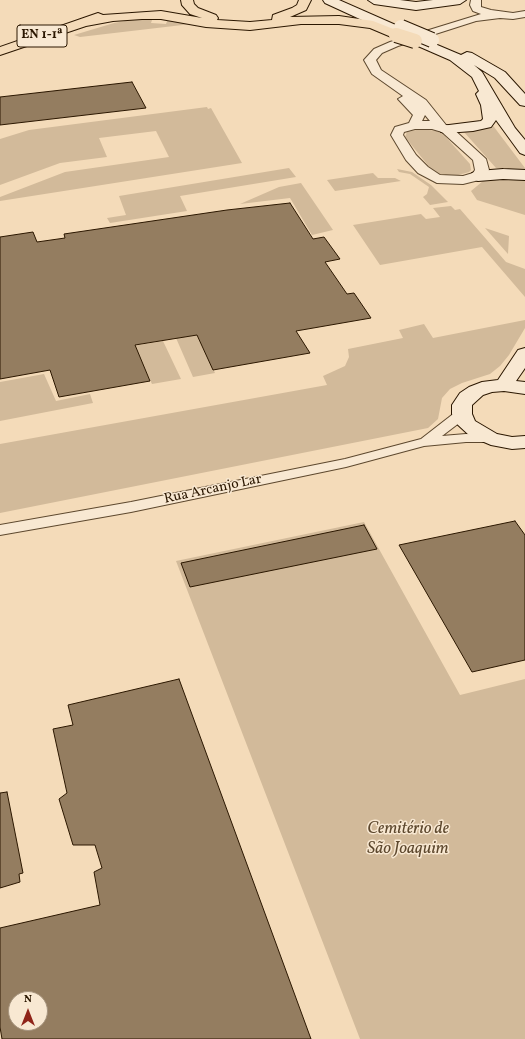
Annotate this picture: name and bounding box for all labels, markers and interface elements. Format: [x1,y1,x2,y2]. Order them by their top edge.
road number: EN 1-1ª [17,25,67,47]
street label: Rua Arcanjo Lar [163,471,263,509]
park label: Cemitério de São Joaquim [367,820,449,860]
north arrow [8,991,48,1031]
text: N [24,992,32,1007]

